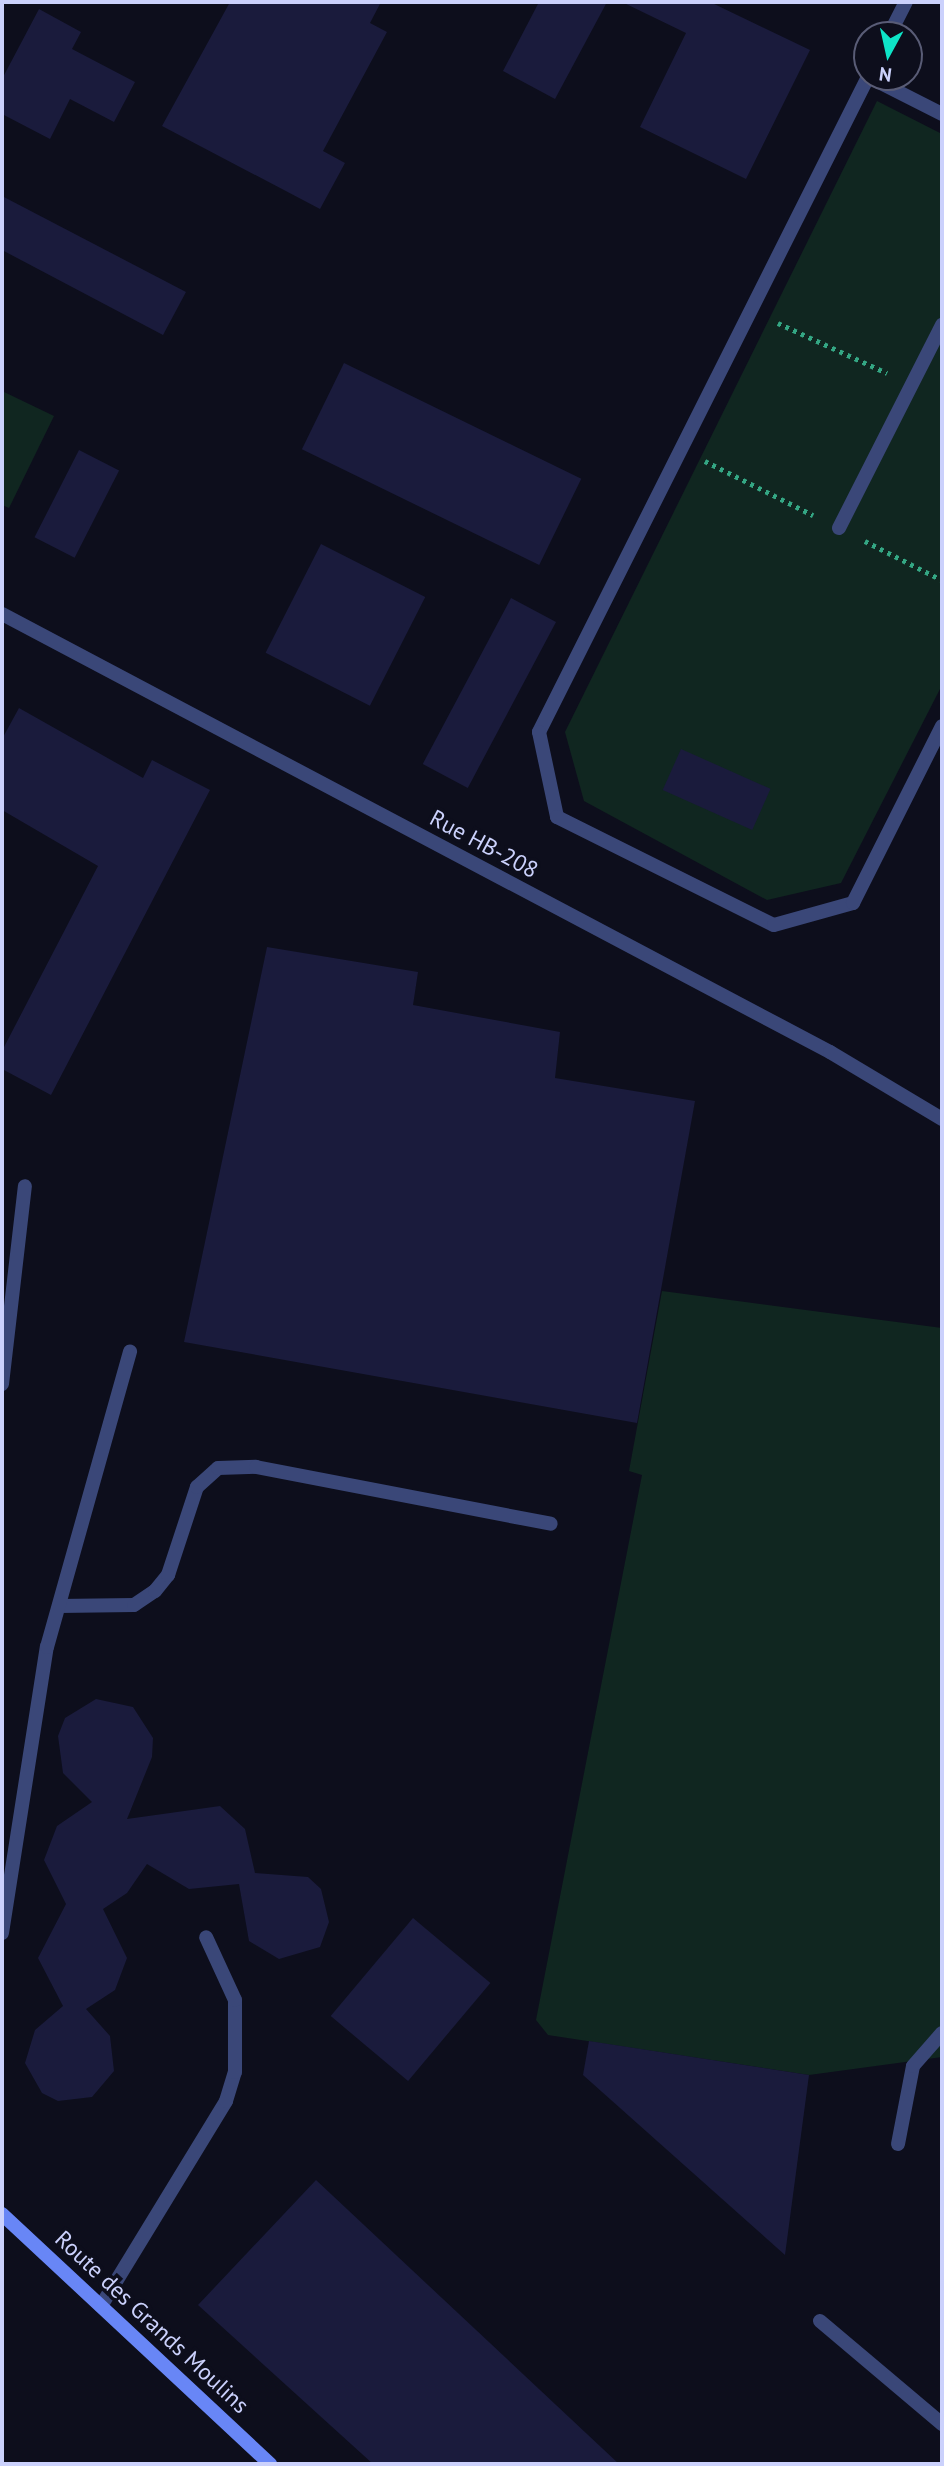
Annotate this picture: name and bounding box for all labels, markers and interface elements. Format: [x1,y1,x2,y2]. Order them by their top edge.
north arrow [853,21,923,91]
text: N [878,62,893,88]
street label: Rue HB-208 [425,804,543,884]
street label: Route des Grands Moulins [49,2225,255,2419]

